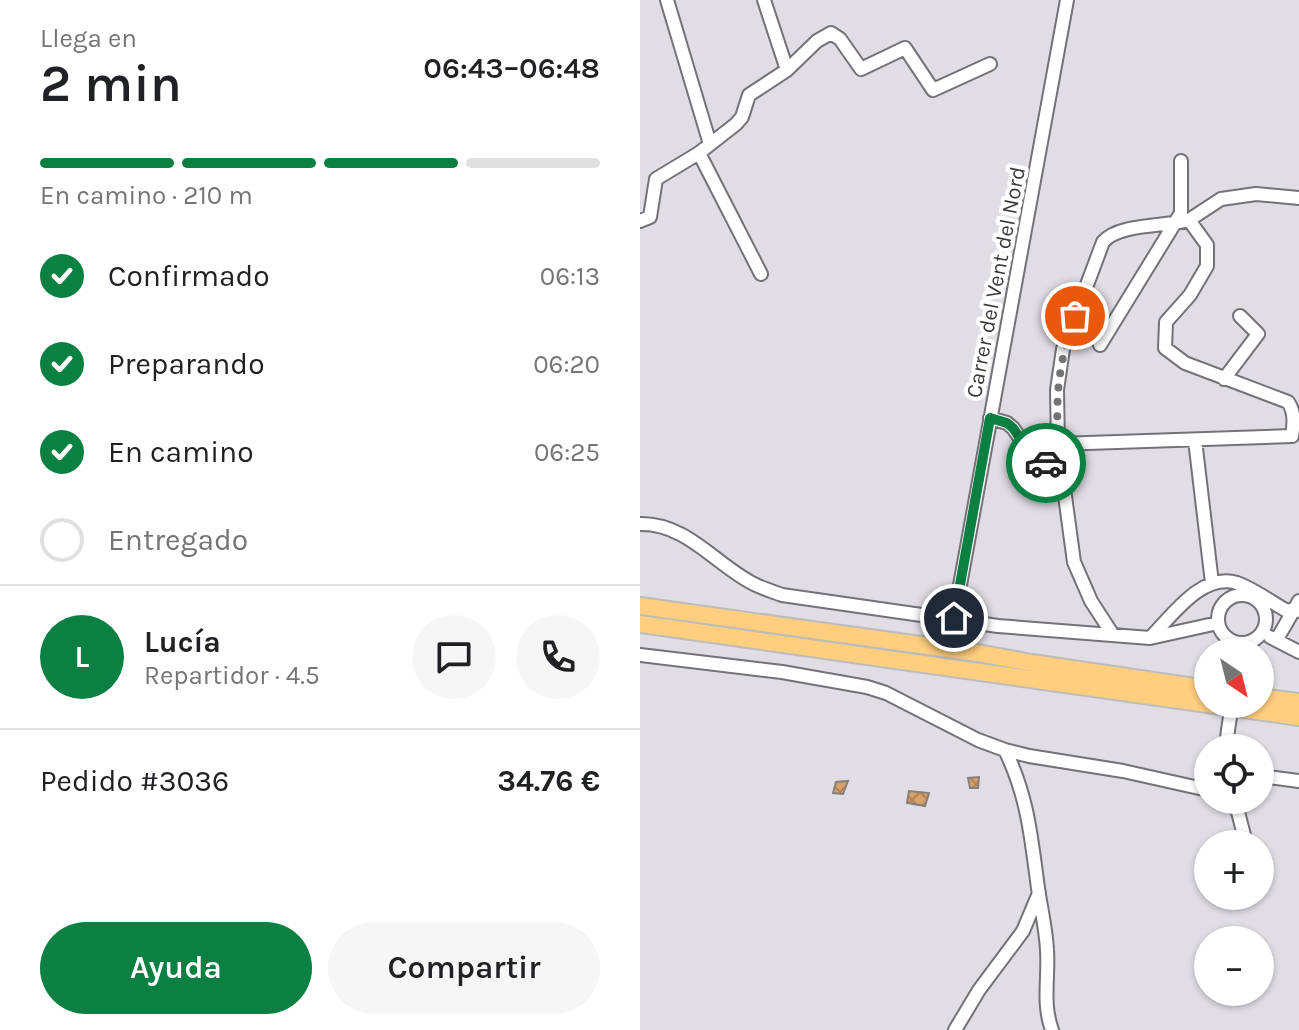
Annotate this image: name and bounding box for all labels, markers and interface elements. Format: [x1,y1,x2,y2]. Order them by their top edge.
text: Llega en [40,23,137,54]
text: 06:43–06:48 [423,50,600,86]
text: 2 min [40,53,182,114]
street label: Carrer del Vent del Nord [961,164,1031,400]
text: En camino · 210 m [40,180,253,211]
icon: check [40,254,84,298]
text: Confirmado [108,258,270,294]
text: 06:13 [540,261,600,292]
pin [1041,282,1109,350]
icon: bag [1053,294,1097,338]
icon: check [40,342,84,386]
text: Preparando [108,346,265,382]
text: 06:20 [533,349,600,380]
courier [1006,423,1086,503]
icon: check [40,430,84,474]
text: En camino [108,434,254,470]
text: 06:25 [534,437,600,468]
icon: car [1024,441,1068,485]
text: Entregado [108,522,248,558]
pin [920,584,988,652]
icon: home [932,596,976,640]
button: chat [412,615,496,699]
button: phone [516,615,600,699]
text: Lucía [144,624,221,660]
north arrow [1194,638,1274,718]
map controls [1194,638,1274,1006]
text: L [75,639,89,675]
text: Repartidor · 4.5 [144,660,320,691]
button: locate [1194,734,1274,814]
text: Pedido #3036 [40,763,229,799]
text: 34.76 € [497,763,600,799]
button: + [1194,830,1274,910]
button: Ayuda [40,922,312,1014]
button: Compartir [328,922,600,1014]
button: − [1194,926,1274,1006]

